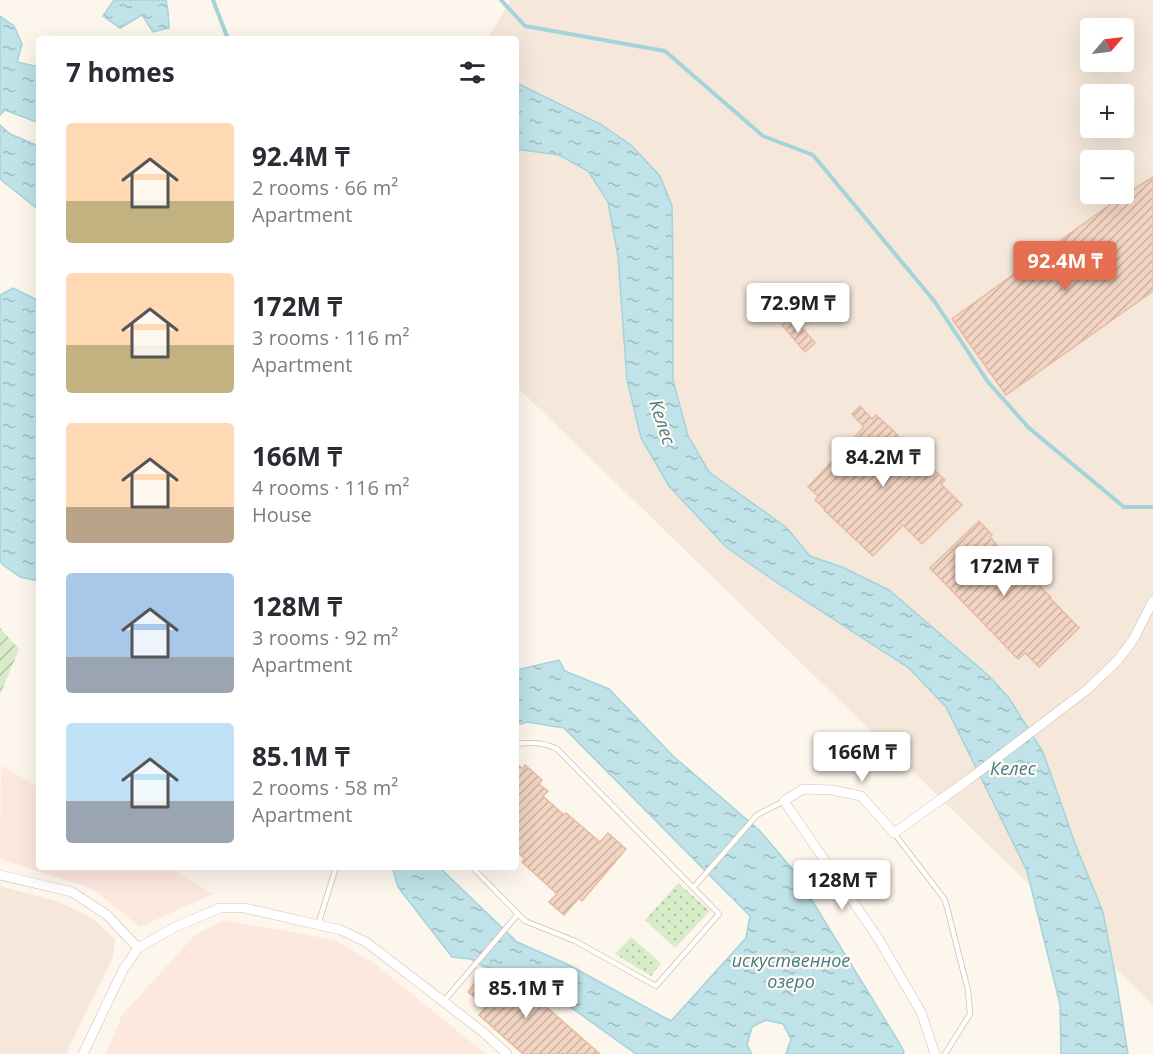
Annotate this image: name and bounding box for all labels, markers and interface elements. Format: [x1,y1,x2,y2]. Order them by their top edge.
north arrow [1080,18,1134,72]
map controls [1080,18,1134,204]
text: 7 homes [66,54,175,90]
icon: filters [456,56,489,89]
button: + [1080,84,1134,138]
text: 92.4M ₸ [252,138,349,174]
icon: home [114,147,186,219]
button: − [1080,150,1134,204]
text: 2 rooms · 66 m² [252,174,398,201]
text: Apartment [252,201,352,228]
pin: 92.4M ₸ [1010,241,1120,292]
text: 92.4M ₸ [1028,247,1102,274]
pin: 72.9M ₸ [743,283,853,334]
text: 172M ₸ [252,288,342,324]
text: 72.9M ₸ [761,289,835,316]
icon: home [114,297,186,369]
text: 3 rooms · 116 m² [252,324,410,351]
text: Apartment [252,351,352,378]
water label: Келес [644,396,682,448]
pin: 84.2M ₸ [828,437,938,488]
text: 166M ₸ [252,438,342,474]
text: 84.2M ₸ [846,443,920,470]
icon: home [114,447,186,519]
text: 4 rooms · 116 m² [252,474,410,501]
text: House [252,501,312,528]
pin: 172M ₸ [955,546,1053,597]
text: 172M ₸ [969,552,1039,579]
text: 128M ₸ [252,588,342,624]
icon: home [114,597,186,669]
text: 3 rooms · 92 m² [252,624,398,651]
text: Apartment [252,651,352,678]
pin: 166M ₸ [813,732,911,783]
text: 85.1M ₸ [252,738,349,774]
text: 166M ₸ [827,738,897,765]
icon: home [114,747,186,819]
water label: Келес [990,756,1037,780]
text: 2 rooms · 58 m² [252,774,398,801]
text: Apartment [252,801,352,828]
pin: 128M ₸ [793,860,891,911]
text: 128M ₸ [807,866,877,893]
water label: искуственное озеро [732,948,850,993]
pin: 85.1M ₸ [471,968,581,1019]
text: 85.1M ₸ [489,974,563,1001]

